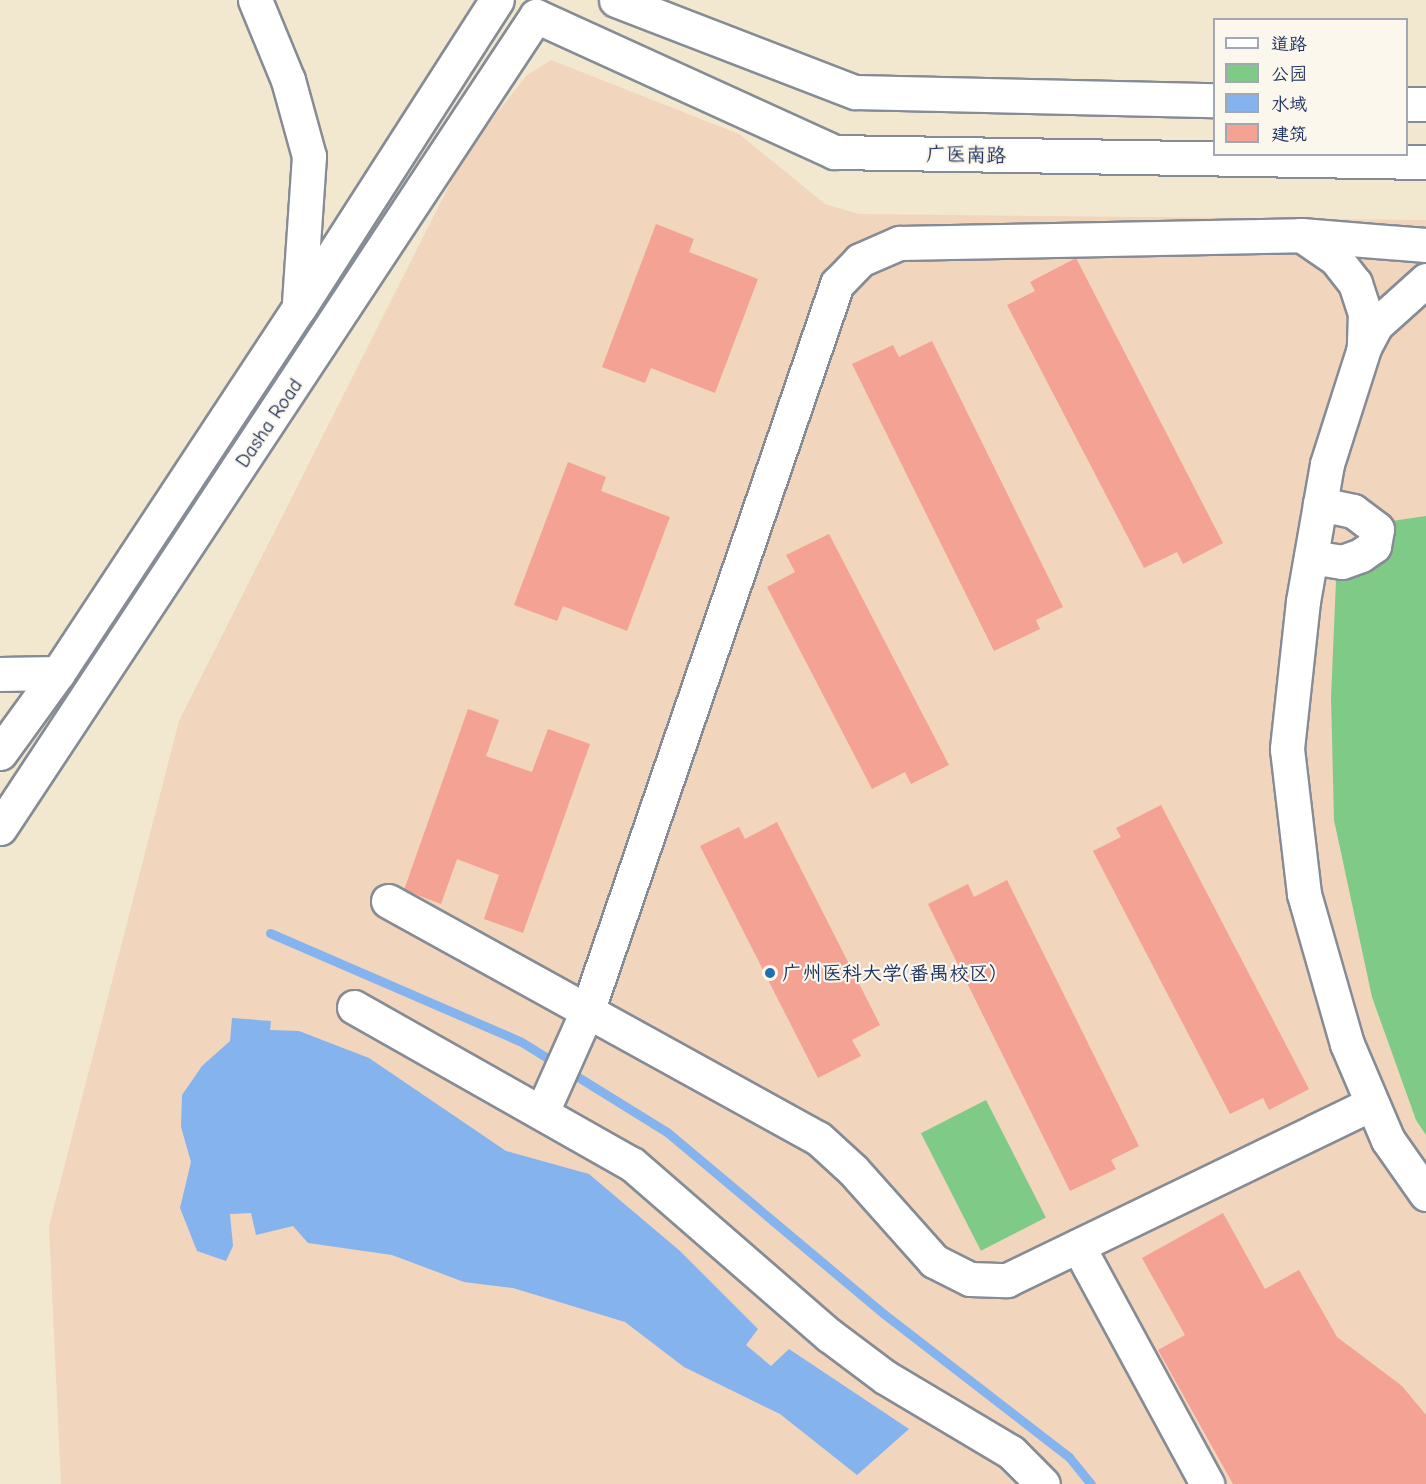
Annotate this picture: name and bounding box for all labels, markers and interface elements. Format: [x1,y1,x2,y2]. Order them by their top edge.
legend [1213,18,1408,156]
text: 道路 [1271,34,1307,55]
text: 公园 [1271,64,1307,85]
text: 水域 [1271,94,1307,115]
text: 建筑 [1271,124,1307,145]
street label: 广医南路 [926,142,1006,168]
street label: Dasha Road [230,374,308,472]
place label: 广州医科大学(番禺校区) [782,961,996,985]
marker: 广州医科大学(番禺校区) [763,966,777,980]

